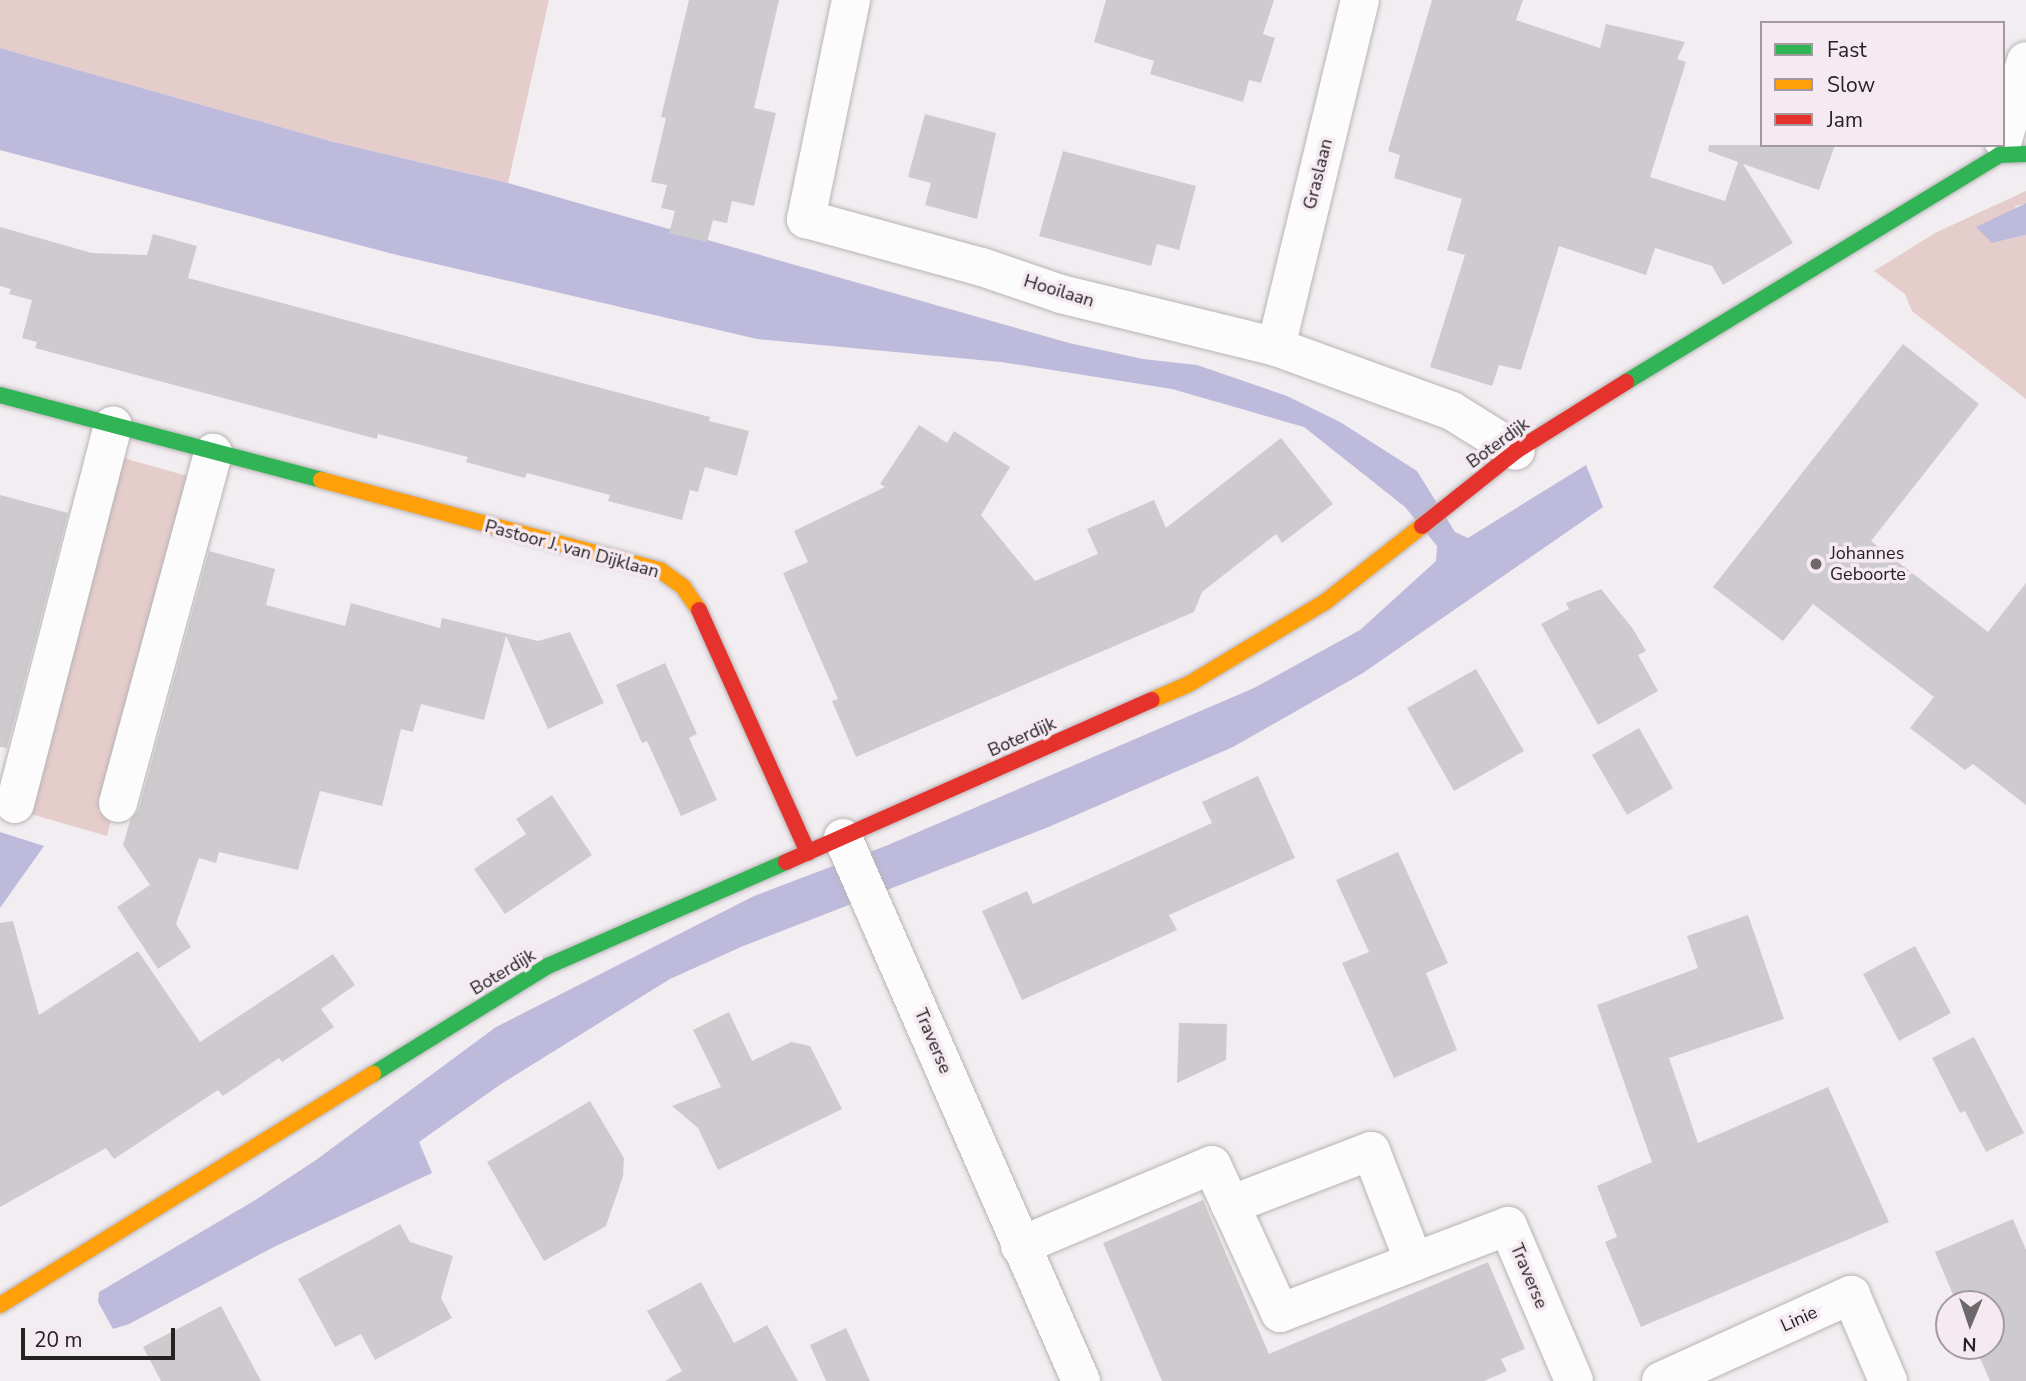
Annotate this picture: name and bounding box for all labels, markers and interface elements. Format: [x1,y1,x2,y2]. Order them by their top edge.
legend [1760,21,2005,147]
text: Fast [1827,36,1867,64]
text: Slow [1827,71,1875,99]
text: Jam [1827,106,1863,134]
street label: Graslaan [1299,136,1337,212]
street label: Hooilaan [1021,270,1097,312]
street label: Boterdijk [1462,413,1534,473]
street label: Pastoor J. van Dijklaan [482,515,662,583]
place label: Johannes Geboorte [1830,543,1906,586]
marker: Johannes Geboorte [1808,556,1824,572]
street label: Boterdijk [985,712,1059,762]
street label: Boterdijk [467,944,539,1000]
street label: Traverse [910,1005,956,1077]
street label: Traverse [1506,1240,1552,1312]
north arrow [1935,1290,2005,1360]
street label: Linie [1777,1301,1821,1337]
scale bar [24,1314,178,1358]
text: 20 m [34,1326,83,1354]
text: N [1962,1331,1977,1357]

